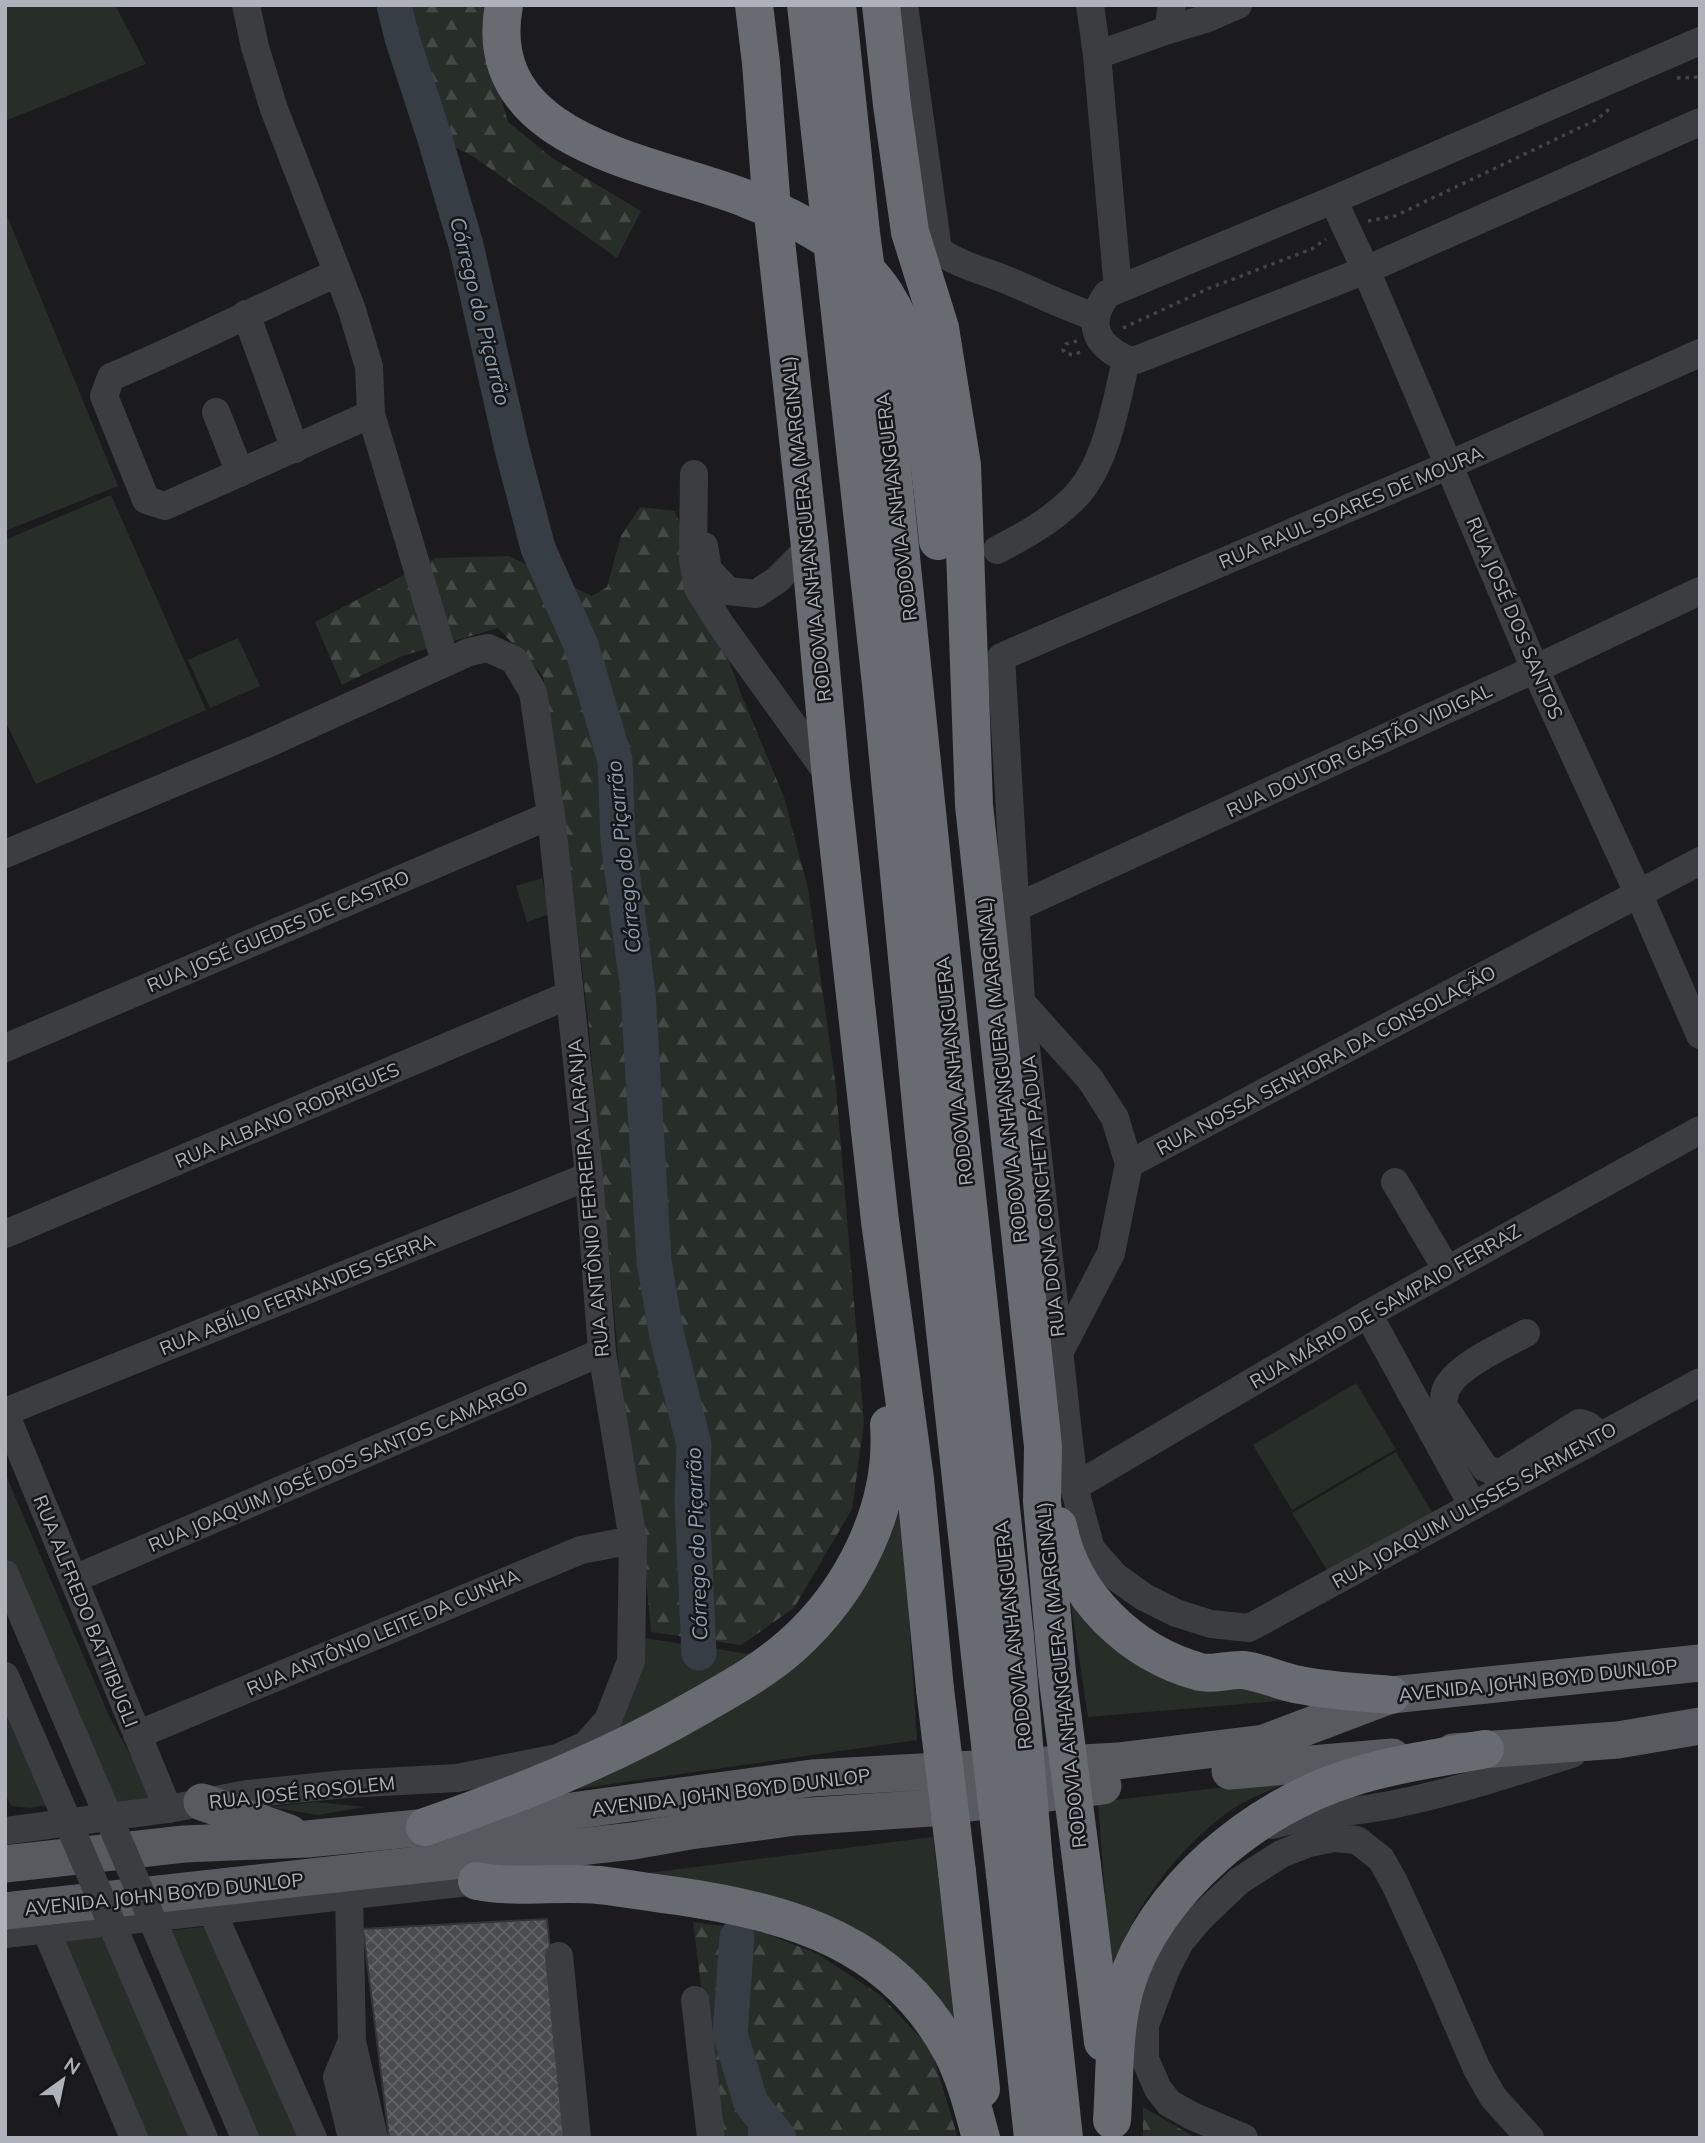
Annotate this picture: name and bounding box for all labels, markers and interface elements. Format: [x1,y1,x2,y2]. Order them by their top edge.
water label: Córrego do Piçarrão [445,214,517,408]
street label: RODOVIA ANHANGUERA (MARGINAL) [776,355,836,703]
street label: RODOVIA ANHANGUERA [870,391,922,623]
street label: RUA RAUL SOARES DE MOURA [1215,440,1487,574]
street label: RUA JOSÉ DOS SANTOS [1461,513,1569,723]
street label: RUA DOUTOR GASTÃO VIDIGAL [1222,678,1496,822]
water label: Córrego do Piçarrão [600,759,646,955]
street label: RUA JOSÉ GUEDES DE CASTRO [143,865,413,997]
street label: RODOVIA ANHANGUERA (MARGINAL) [972,896,1032,1244]
street label: RODOVIA ANHANGUERA [930,955,978,1187]
street label: RUA NOSSA SENHORA DA CONSOLAÇÃO [1152,960,1500,1160]
street label: RUA ANTÔNIO FERREIRA LARANJA [562,1038,614,1358]
street label: RUA DONA CONCHETA PÁDUA [1016,1054,1070,1338]
street label: RUA ALBANO RODRIGUES [171,1057,403,1173]
street label: RUA MÁRIO DE SAMPAIO FERRAZ [1245,1218,1525,1394]
street label: RUA ABÍLIO FERNANDES SERRA [156,1228,438,1360]
street label: RUA JOAQUIM JOSÉ DOS SANTOS CAMARGO [145,1375,531,1557]
street label: RUA JOAQUIM ULISSES SARMENTO [1328,1417,1620,1593]
water label: Córrego do Piçarrão [680,1447,712,1641]
street label: RUA ALFREDO BATTIBUGLI [28,1491,144,1731]
street label: RODOVIA ANHANGUERA (MARGINAL) [1031,1501,1091,1849]
street label: RODOVIA ANHANGUERA [989,1519,1037,1751]
street label: RUA ANTÔNIO LEITE DA CUNHA [243,1563,523,1701]
street label: AVENIDA JOHN BOYD DUNLOP [1397,1653,1679,1707]
street label: AVENIDA JOHN BOYD DUNLOP [590,1763,872,1821]
street label: RUA JOSÉ ROSOLEM [208,1770,396,1814]
street label: AVENIDA JOHN BOYD DUNLOP [23,1867,305,1921]
north arrow [28,2045,98,2115]
text: N [60,2052,85,2080]

